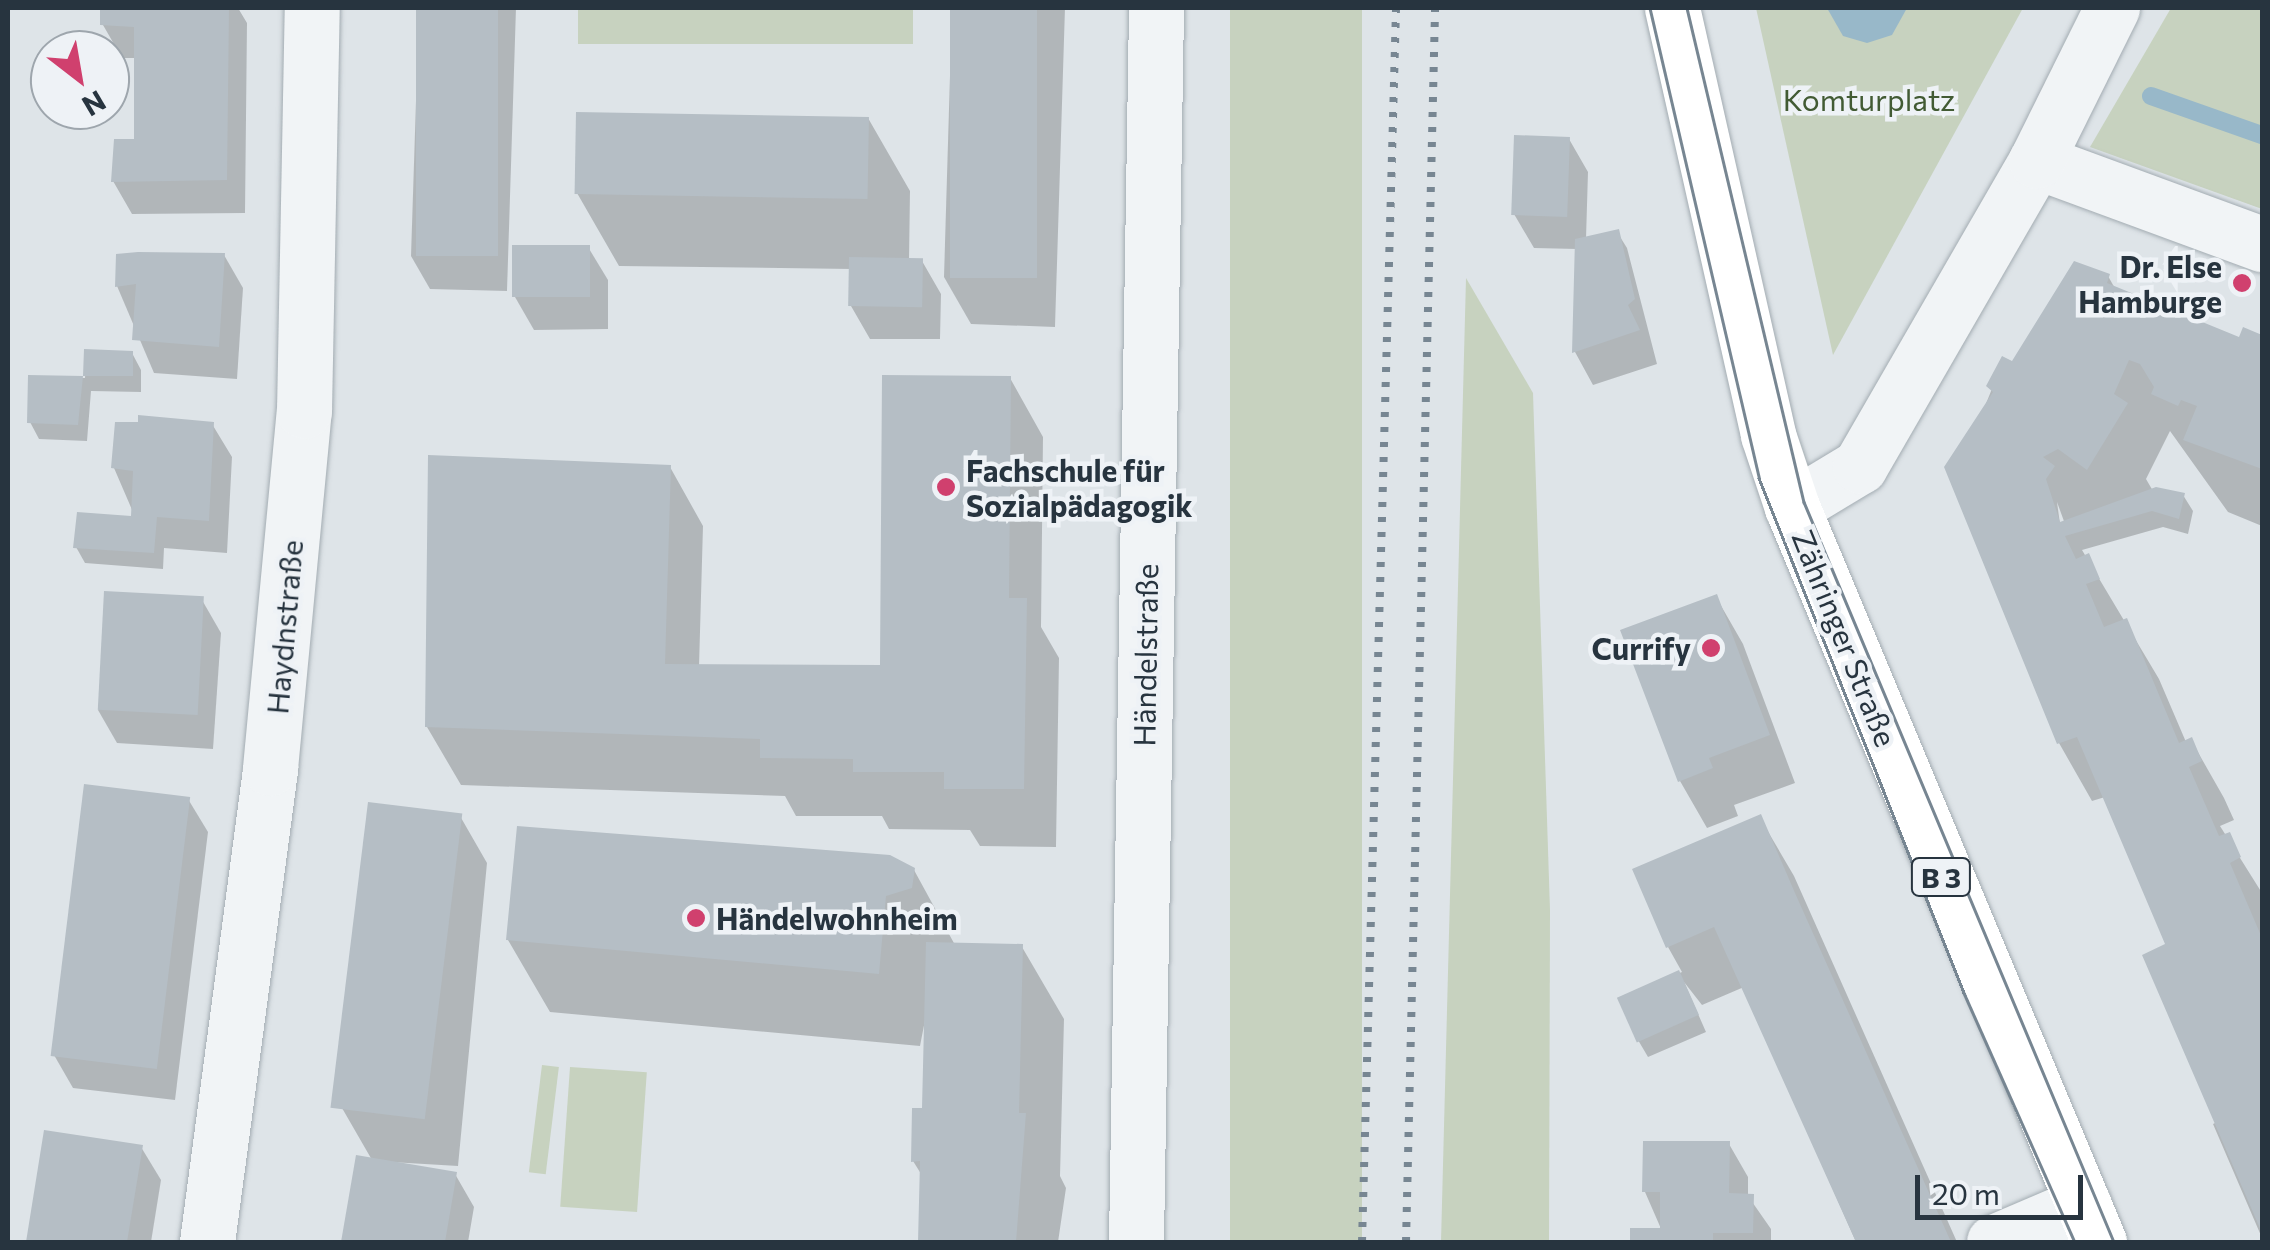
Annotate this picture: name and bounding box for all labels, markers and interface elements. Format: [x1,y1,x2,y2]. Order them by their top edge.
north arrow [30,30,130,130]
park label: Komturplatz [1783,81,1955,117]
text: N [77,84,112,124]
place label: Dr. Else Hamburge [2078,248,2222,318]
marker: Dr. Else Hamburge [2231,272,2253,294]
place label: Fachschule für Sozialpädagogik [966,452,1193,522]
marker: Fachschule für Sozialpädagogik [935,476,957,498]
street label: Zähringer Straße [1785,525,1905,751]
street label: Haydnstraße [258,538,310,716]
street label: Händelstraße [1125,563,1165,747]
place label: Currify [1592,630,1691,666]
marker: Currify [1700,637,1722,659]
road number: B 3 [1908,854,1974,900]
place label: Händelwohnheim [716,900,958,936]
marker: Händelwohnheim [685,907,707,929]
scale bar [1920,1155,2088,1217]
text: 20 m [1932,1174,2000,1211]

